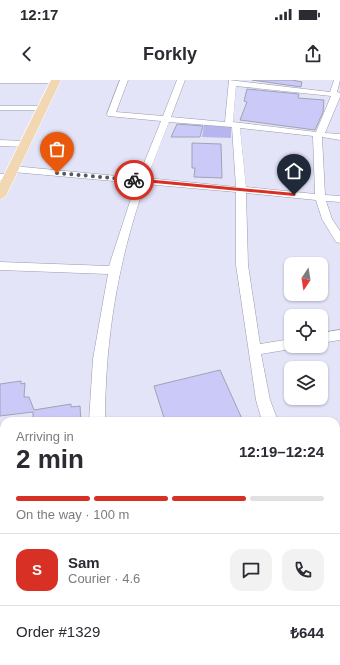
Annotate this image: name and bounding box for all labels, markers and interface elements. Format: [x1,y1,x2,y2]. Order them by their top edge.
text: 12:17 [20,6,58,23]
icon: back [16,43,38,65]
icon: share [302,43,324,65]
text: Forkly [143,44,197,64]
pin [40,132,74,173]
icon: bag [46,138,68,160]
pin [277,154,311,195]
courier [114,160,154,200]
icon: home [283,160,305,182]
icon: bike [123,169,145,191]
north arrow [284,257,328,301]
map controls [284,257,328,405]
button: locate [284,309,328,353]
button: layers [284,361,328,405]
text: Arriving in [16,429,74,444]
text: 12:19–12:24 [239,443,324,460]
text: 2 min [16,444,84,474]
text: On the way · 100 m [16,507,129,522]
button: chat [230,549,272,591]
button: phone [282,549,324,591]
text: Sam [68,554,100,571]
text: S [32,561,42,578]
text: Courier · 4.6 [68,571,140,586]
text: Order #1329 [16,623,100,640]
text: ₺644 [290,624,324,641]

